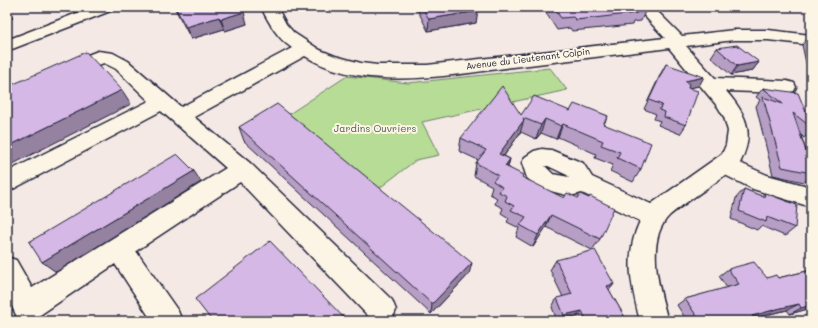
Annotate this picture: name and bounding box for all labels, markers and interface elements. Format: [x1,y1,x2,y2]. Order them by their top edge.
street label: Avenue du Lieutenant Colpin [465,45,591,72]
park label: Jardins Ouvriers [334,121,416,135]

